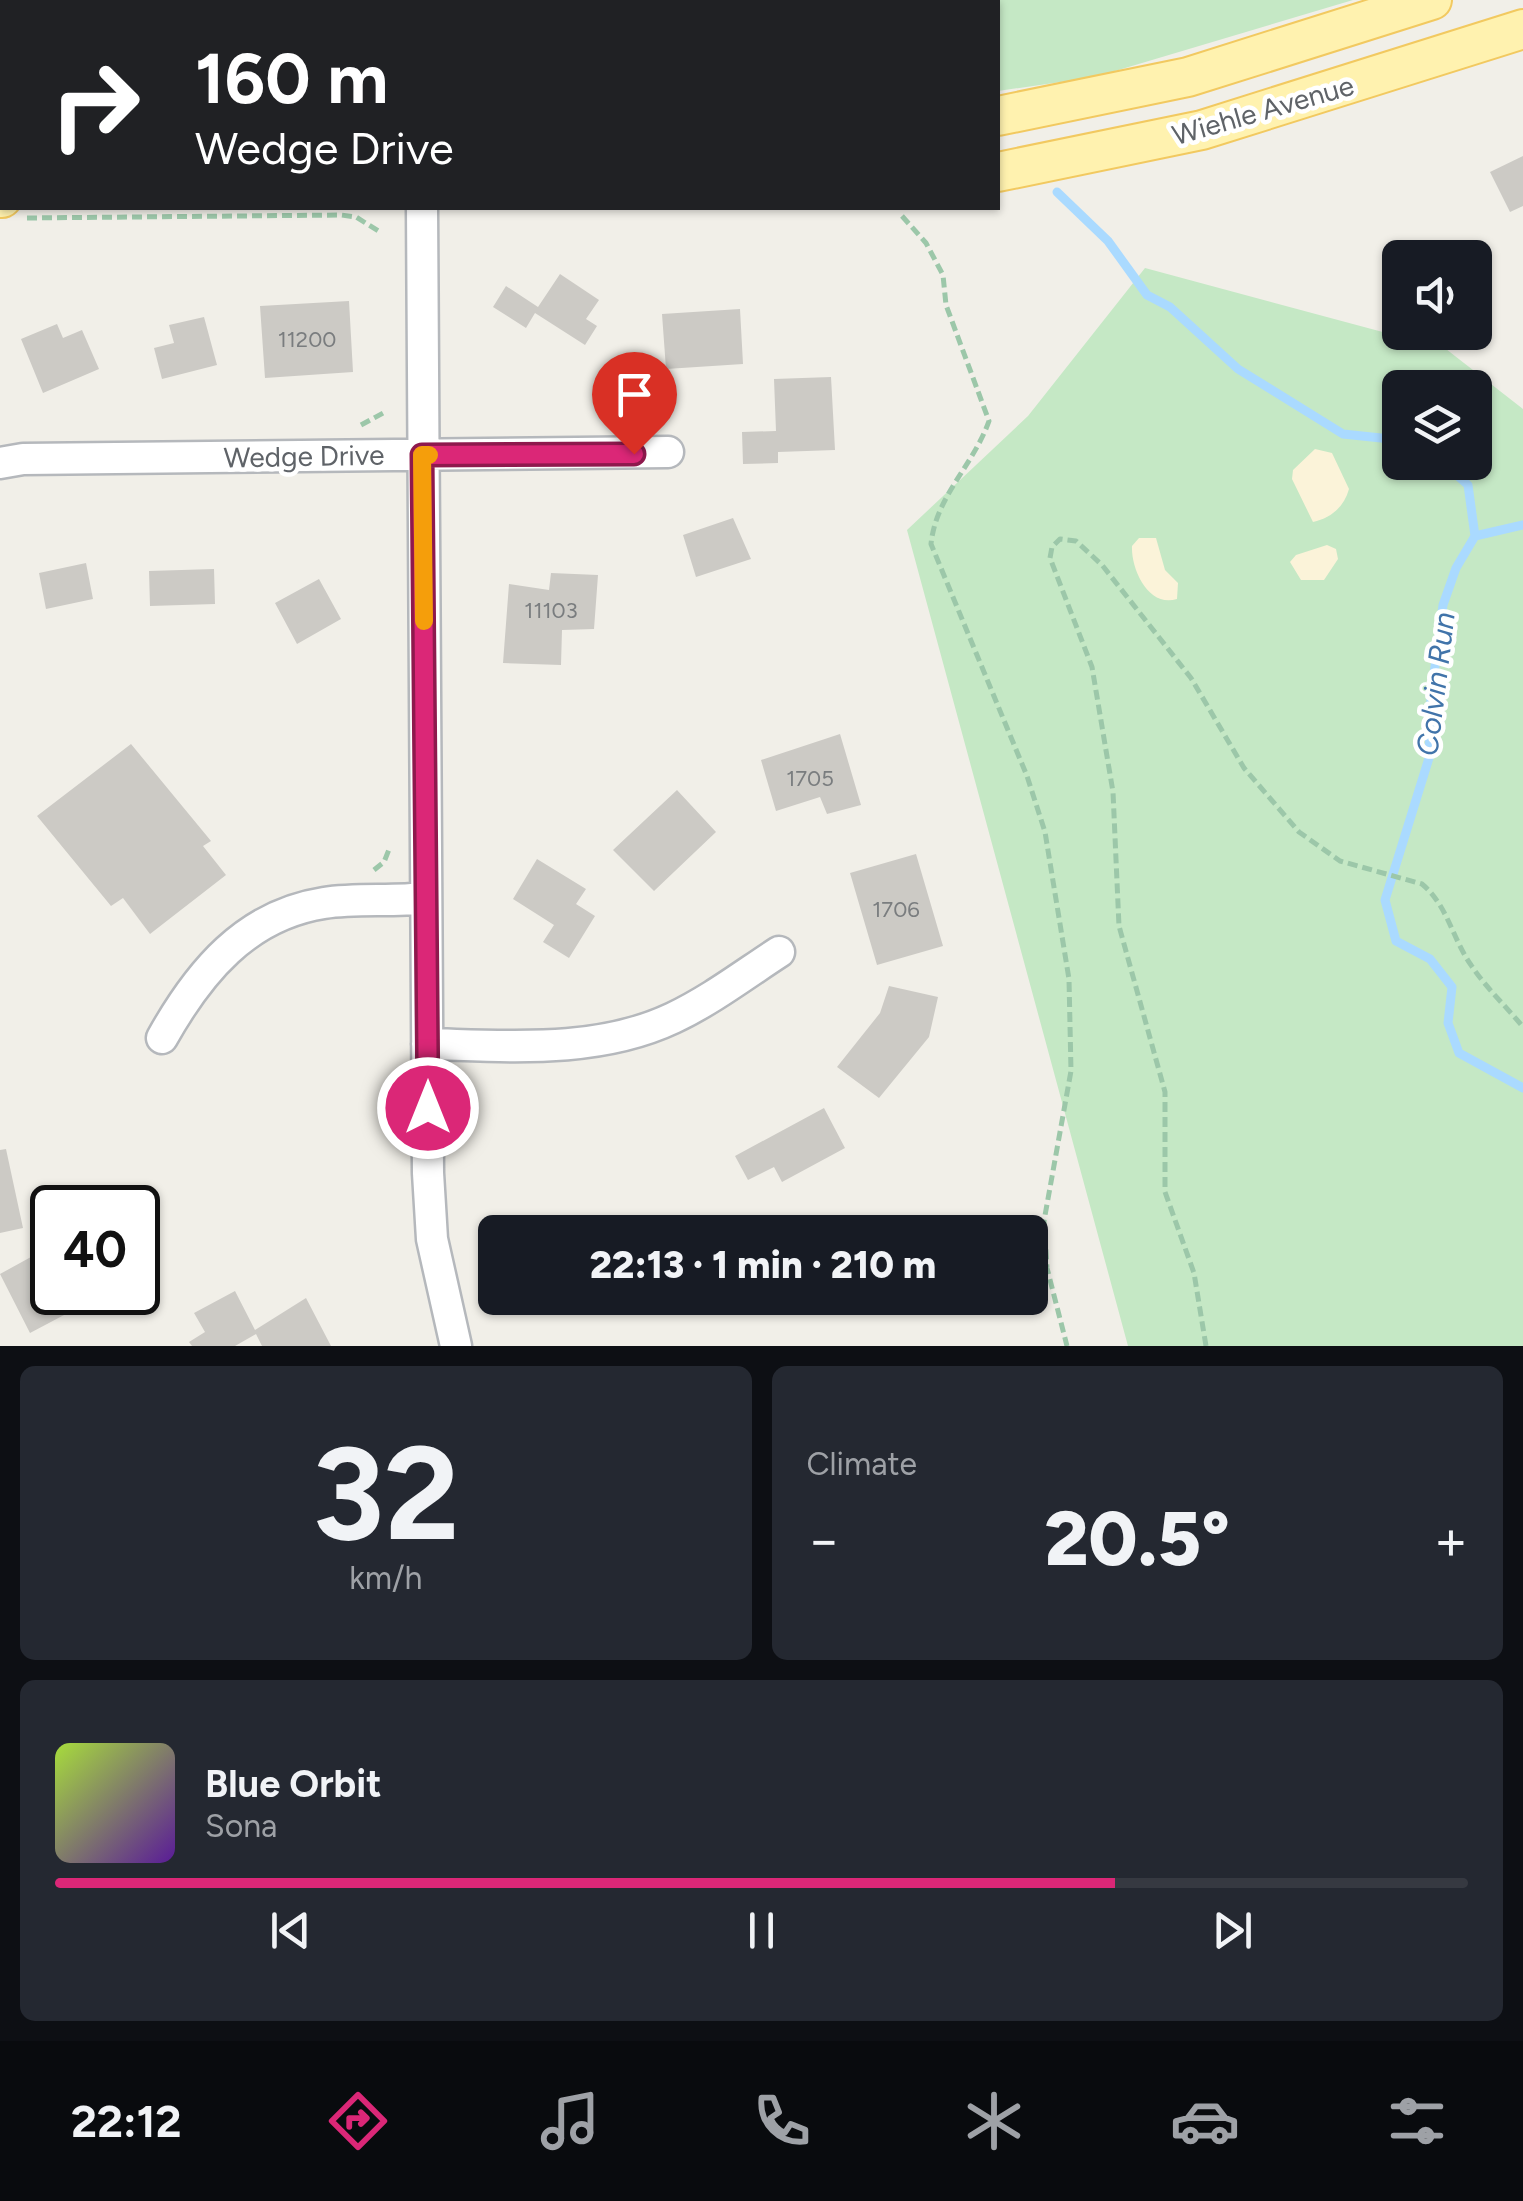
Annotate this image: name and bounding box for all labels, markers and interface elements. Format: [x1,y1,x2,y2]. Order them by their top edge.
text: 160 m [195,36,388,121]
icon: right [30,40,160,170]
street label: Wiehle Avenue [1168,68,1358,152]
text: Wedge Drive [195,121,453,175]
map controls [1382,240,1492,480]
button: sound [1382,240,1492,350]
house number: 11200 [278,326,336,353]
pin [592,352,677,455]
icon: arrive [607,367,662,422]
button: layers [1382,370,1492,480]
street label: Wedge Drive [223,438,385,474]
house number: 11103 [524,597,578,624]
water label: Colvin Run [1408,610,1463,758]
house number: 1705 [786,765,834,792]
house number: 1706 [872,896,920,923]
position arrow [376,1056,480,1160]
speed limit sign: 40 [30,1185,160,1315]
text: 22:13 · 1 min · 210 m [590,1242,936,1288]
text: 32 [312,1416,460,1572]
text: Climate [807,1445,917,1483]
text: 20.5° [1044,1494,1230,1584]
text: − [807,1507,841,1573]
text: + [1434,1507,1468,1573]
text: km/h [349,1559,422,1597]
text: Blue Orbit [205,1761,381,1807]
text: Sona [205,1807,277,1845]
icon: previous [263,1903,318,1958]
icon: pause [734,1903,789,1958]
icon: next [1205,1903,1260,1958]
icon: directions [323,2086,393,2156]
icon: music [535,2086,605,2156]
icon: phone [747,2086,817,2156]
icon: climate [959,2086,1029,2156]
icon: car [1170,2086,1240,2156]
icon: filters [1382,2086,1452,2156]
text: 22:12 [71,2094,182,2148]

